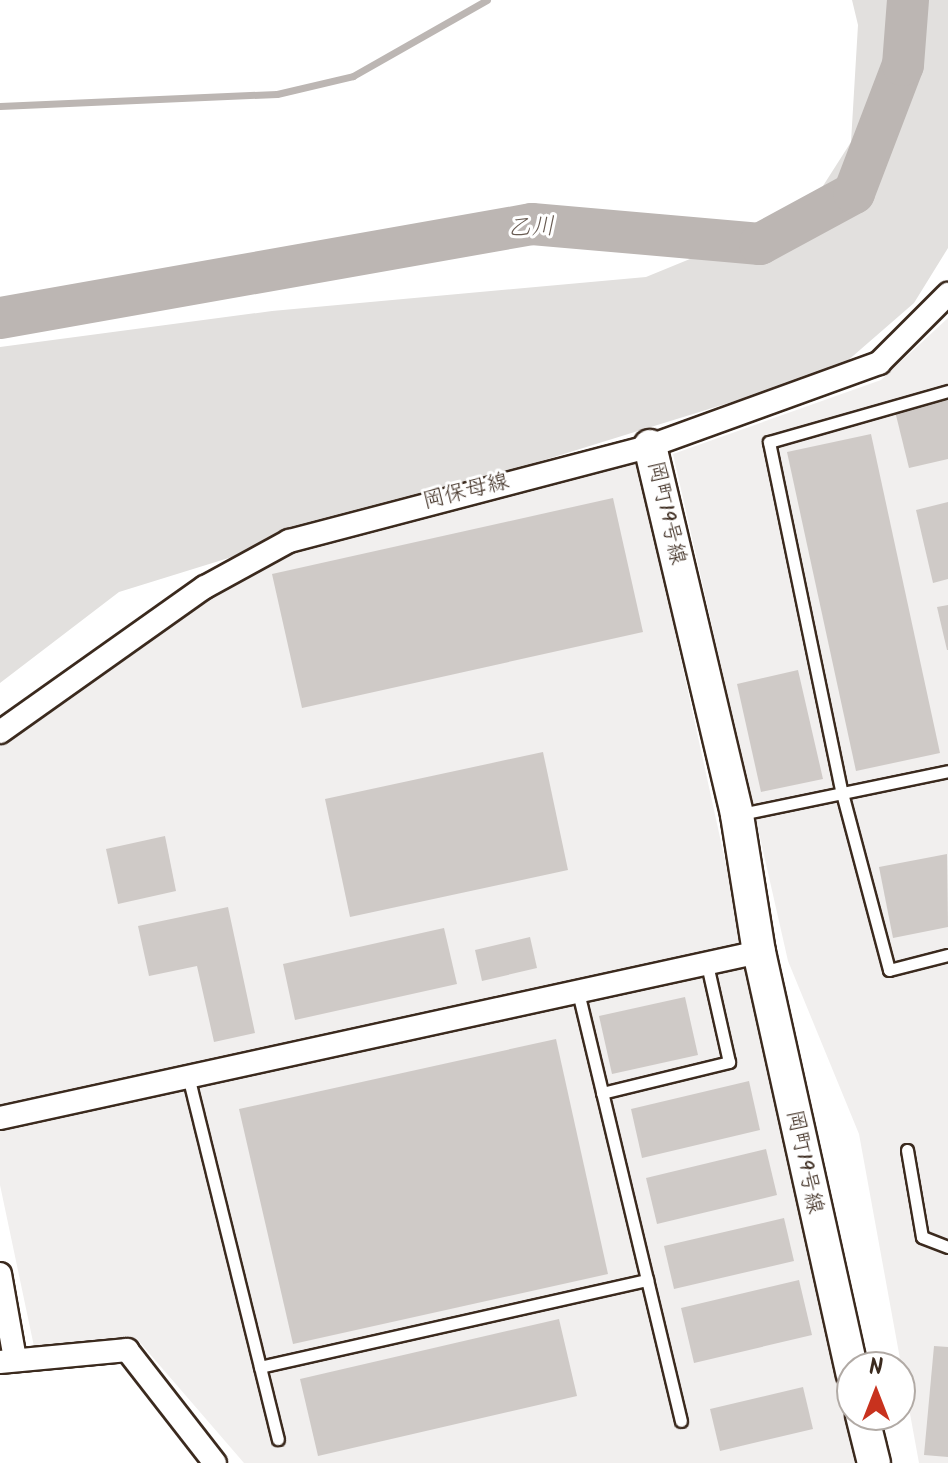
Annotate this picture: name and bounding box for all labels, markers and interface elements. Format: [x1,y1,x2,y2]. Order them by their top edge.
water label: 乙川 [507,213,555,243]
street label: 岡町19号線 [641,459,691,567]
street label: 岡保母線 [420,469,512,515]
street label: 岡町19号線 [780,1108,828,1216]
north arrow [836,1351,916,1431]
text: N [869,1351,883,1386]

